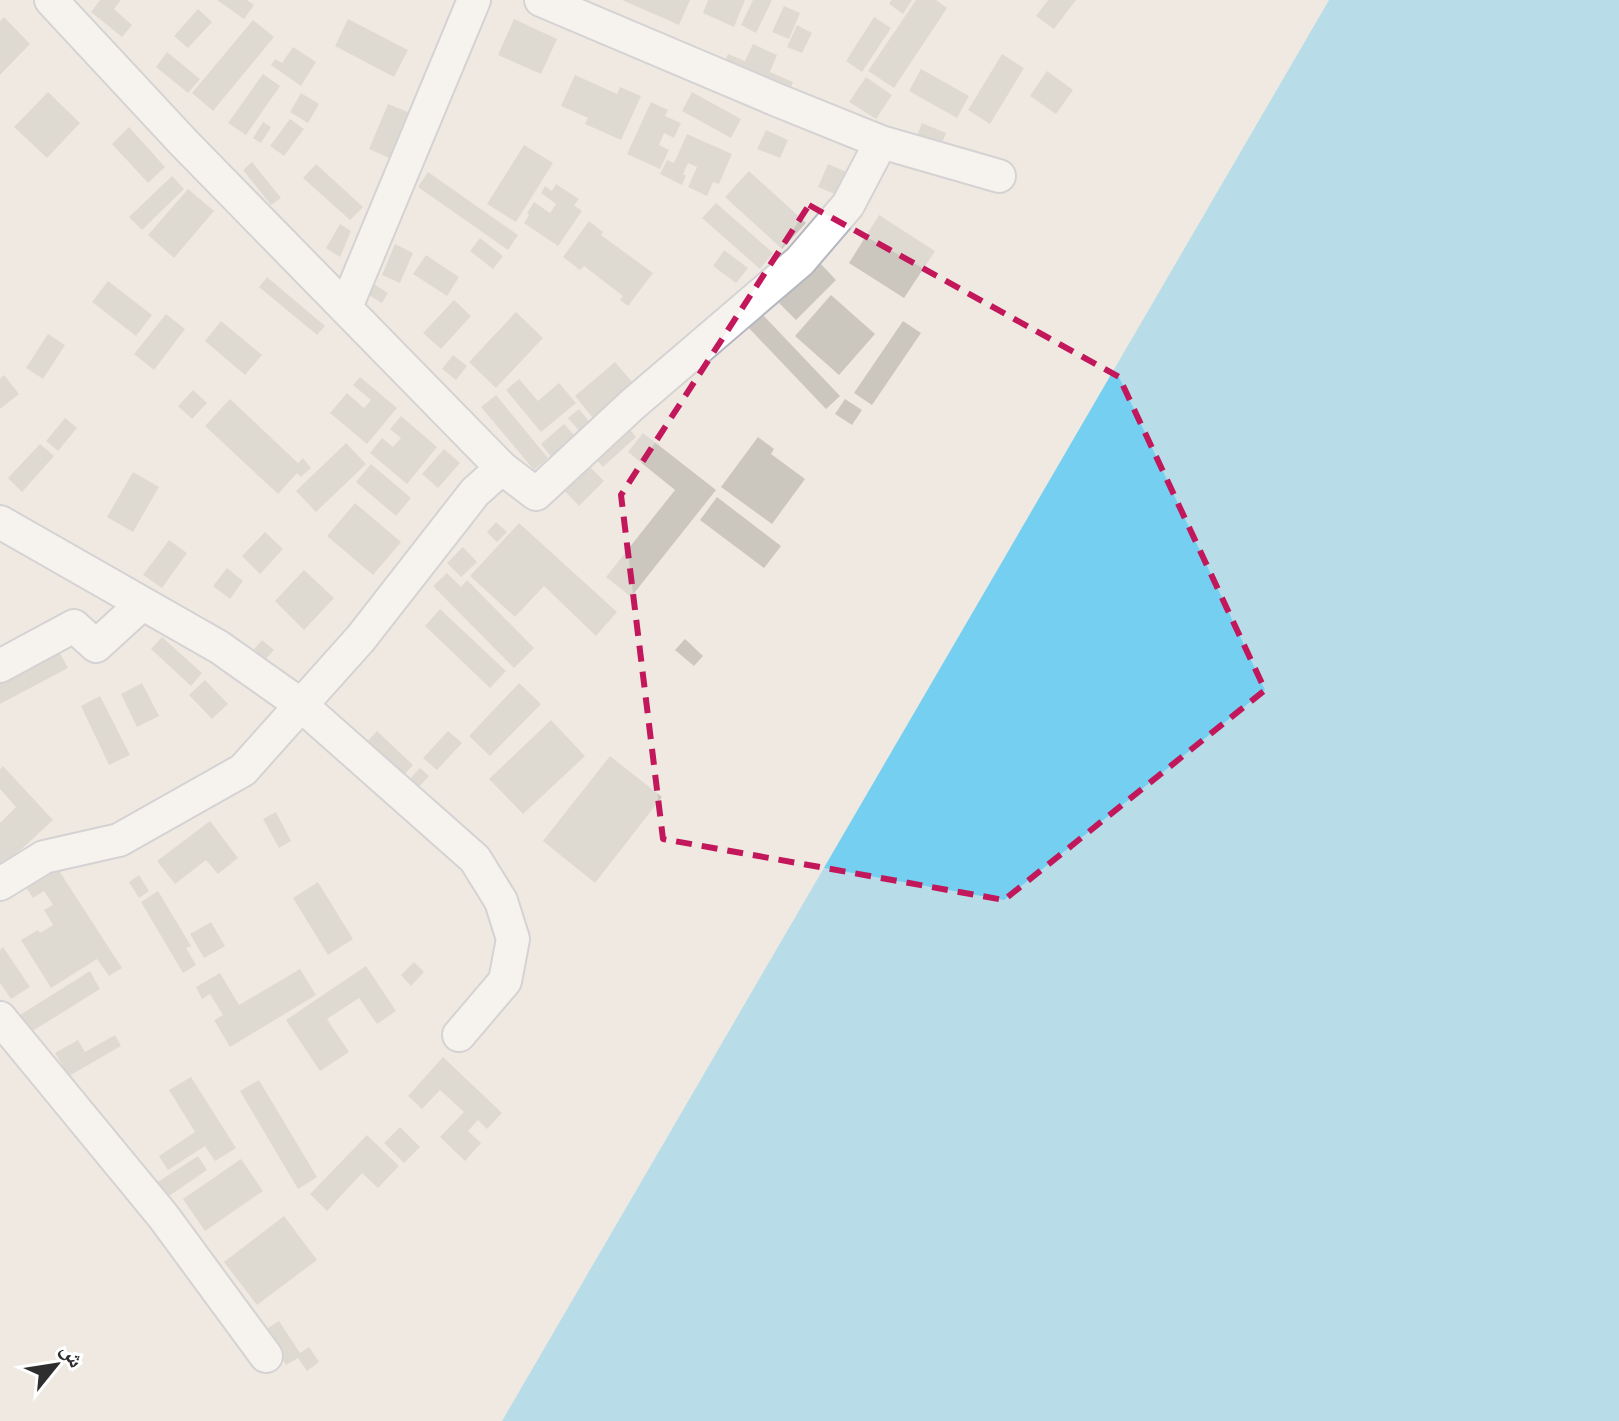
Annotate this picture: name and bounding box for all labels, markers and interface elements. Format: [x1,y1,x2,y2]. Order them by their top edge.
north arrow [16,1325,96,1405]
text: ش [55,1338,91,1372]

